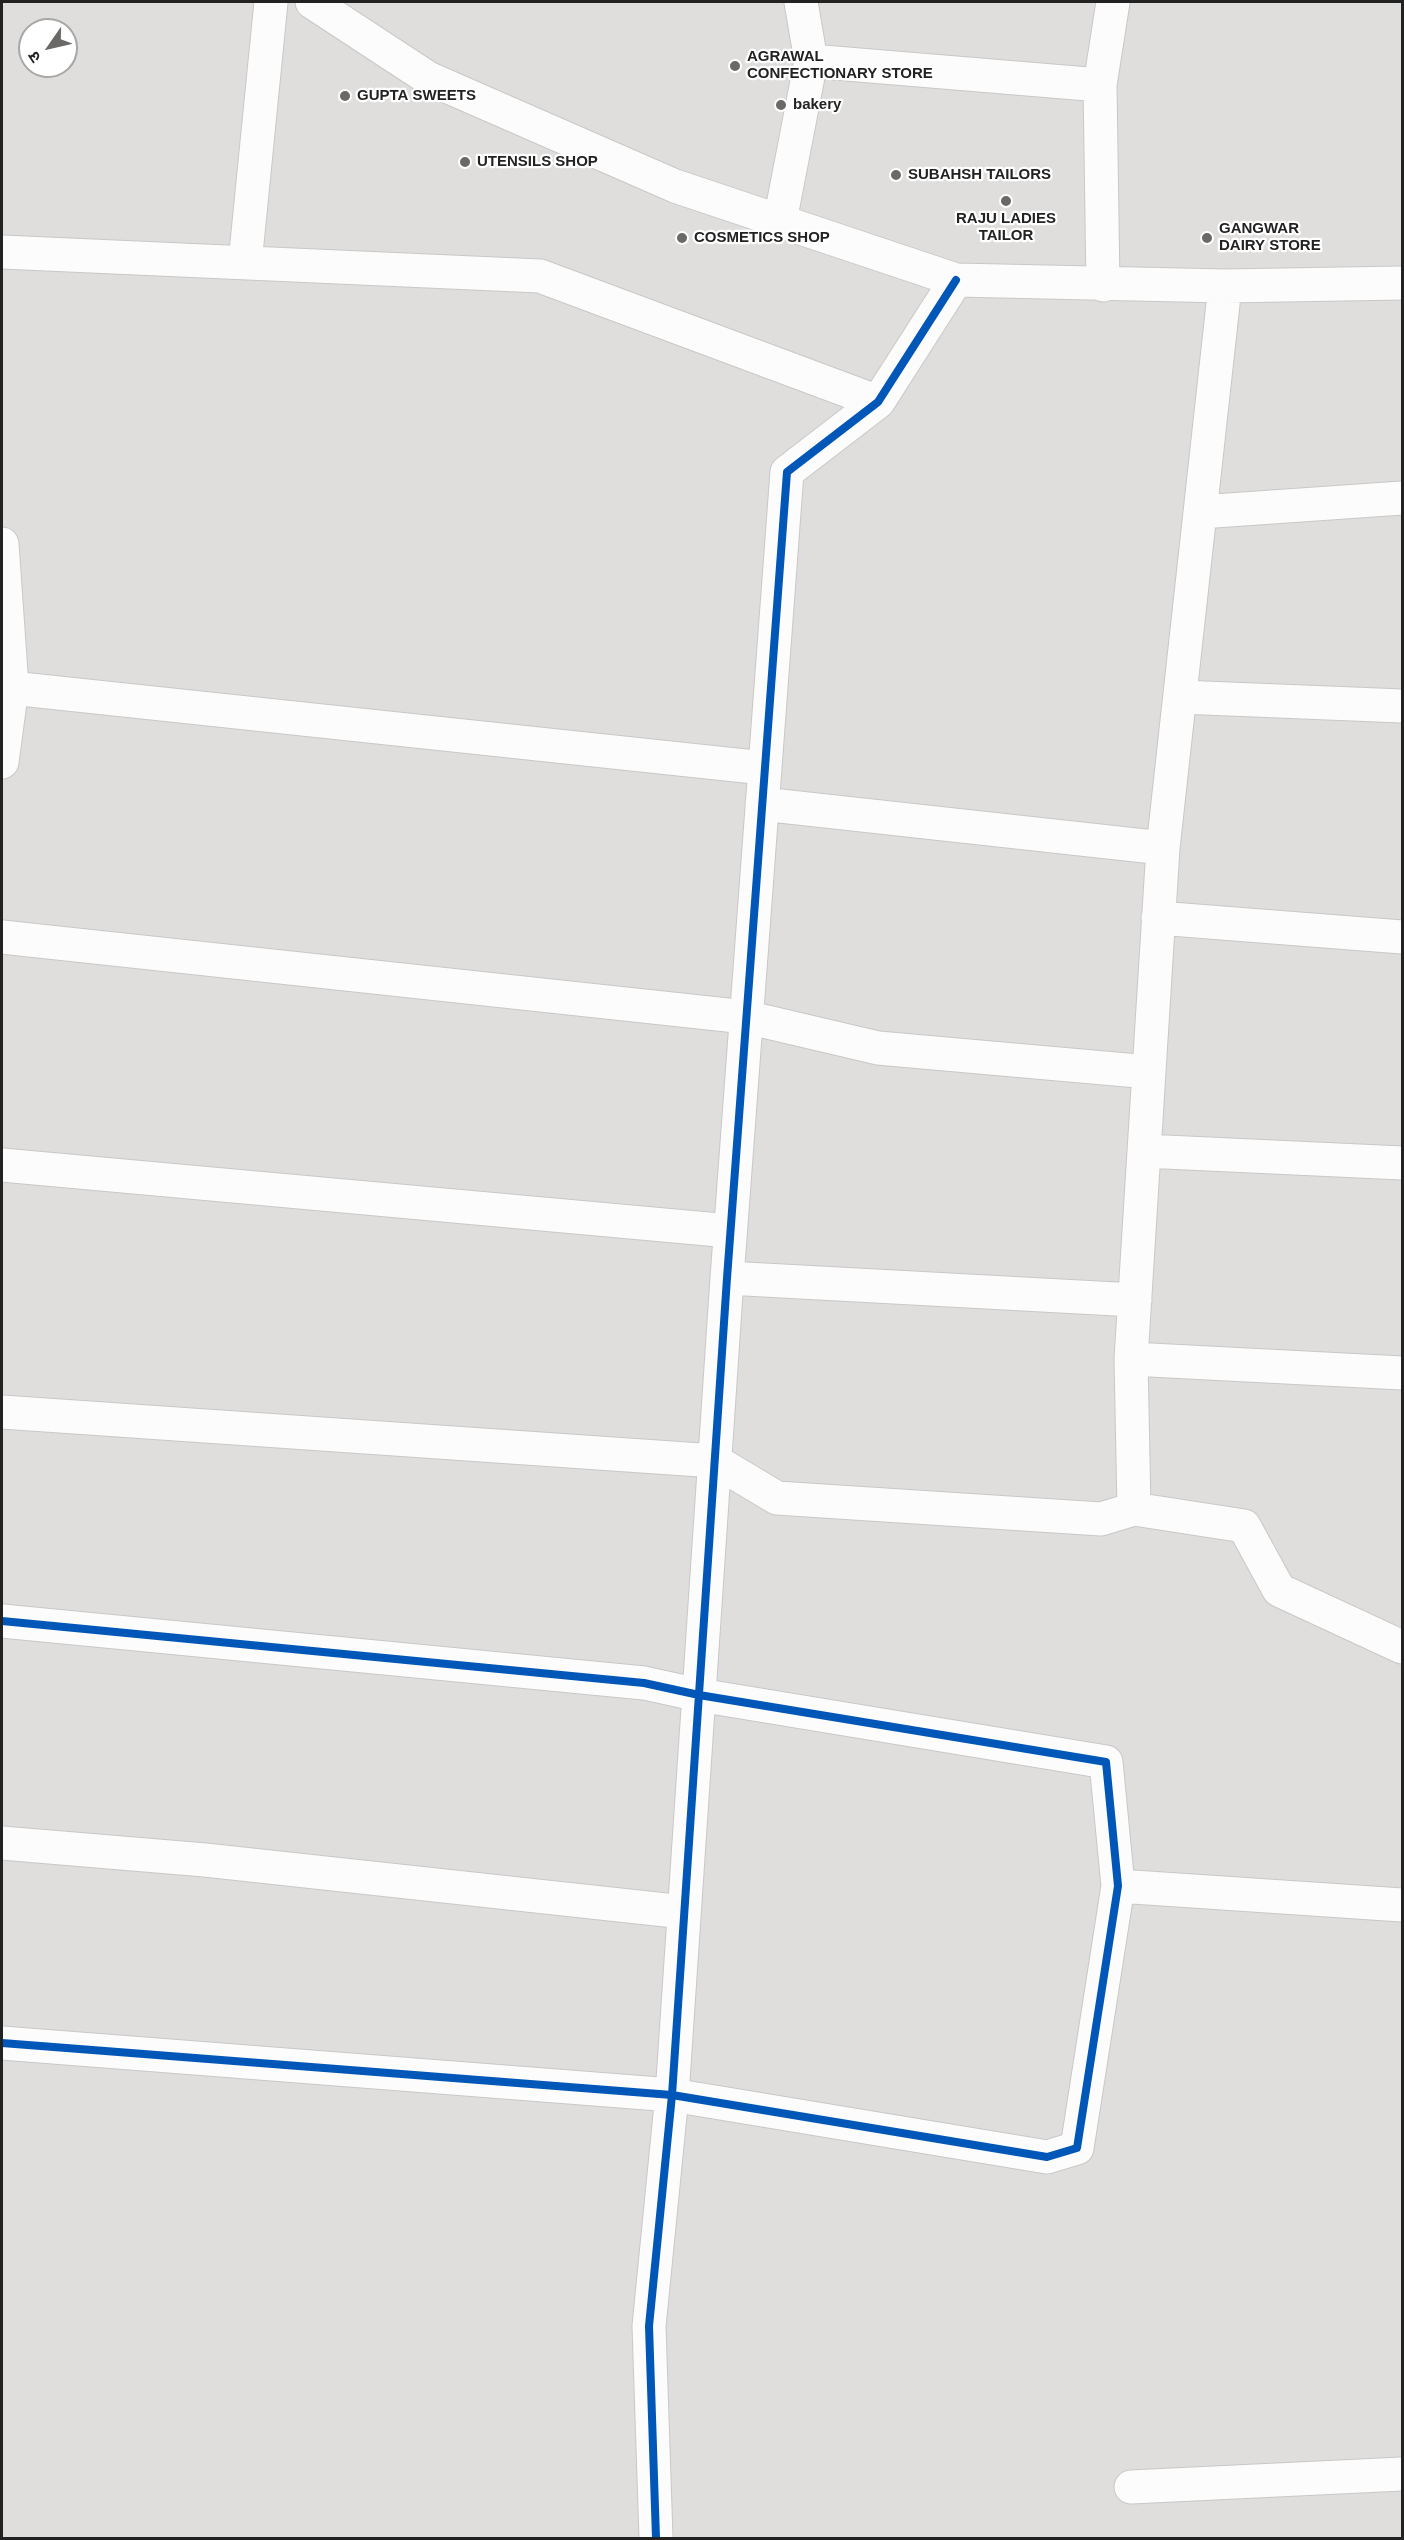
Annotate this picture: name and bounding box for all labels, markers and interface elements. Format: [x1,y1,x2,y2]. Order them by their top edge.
north arrow [18,18,78,78]
place label: AGRAWAL CONFECTIONARY STORE [747,48,933,83]
text: उ [25,49,44,66]
marker: AGRAWAL CONFECTIONARY STORE [728,59,742,73]
place label: GUPTA SWEETS [357,87,476,105]
marker: GUPTA SWEETS [338,89,352,103]
place label: bakery [793,96,841,114]
marker: bakery [774,98,788,112]
place label: UTENSILS SHOP [477,153,598,171]
marker: UTENSILS SHOP [458,155,472,169]
place label: SUBAHSH TAILORS [908,166,1051,184]
marker: SUBAHSH TAILORS [889,168,903,182]
marker: RAJU LADIES TAILOR [999,194,1013,208]
place label: RAJU LADIES TAILOR [956,210,1056,245]
place label: GANGWAR DAIRY STORE [1219,220,1321,255]
place label: COSMETICS SHOP [694,229,830,247]
marker: COSMETICS SHOP [675,231,689,245]
marker: GANGWAR DAIRY STORE [1200,231,1214,245]

